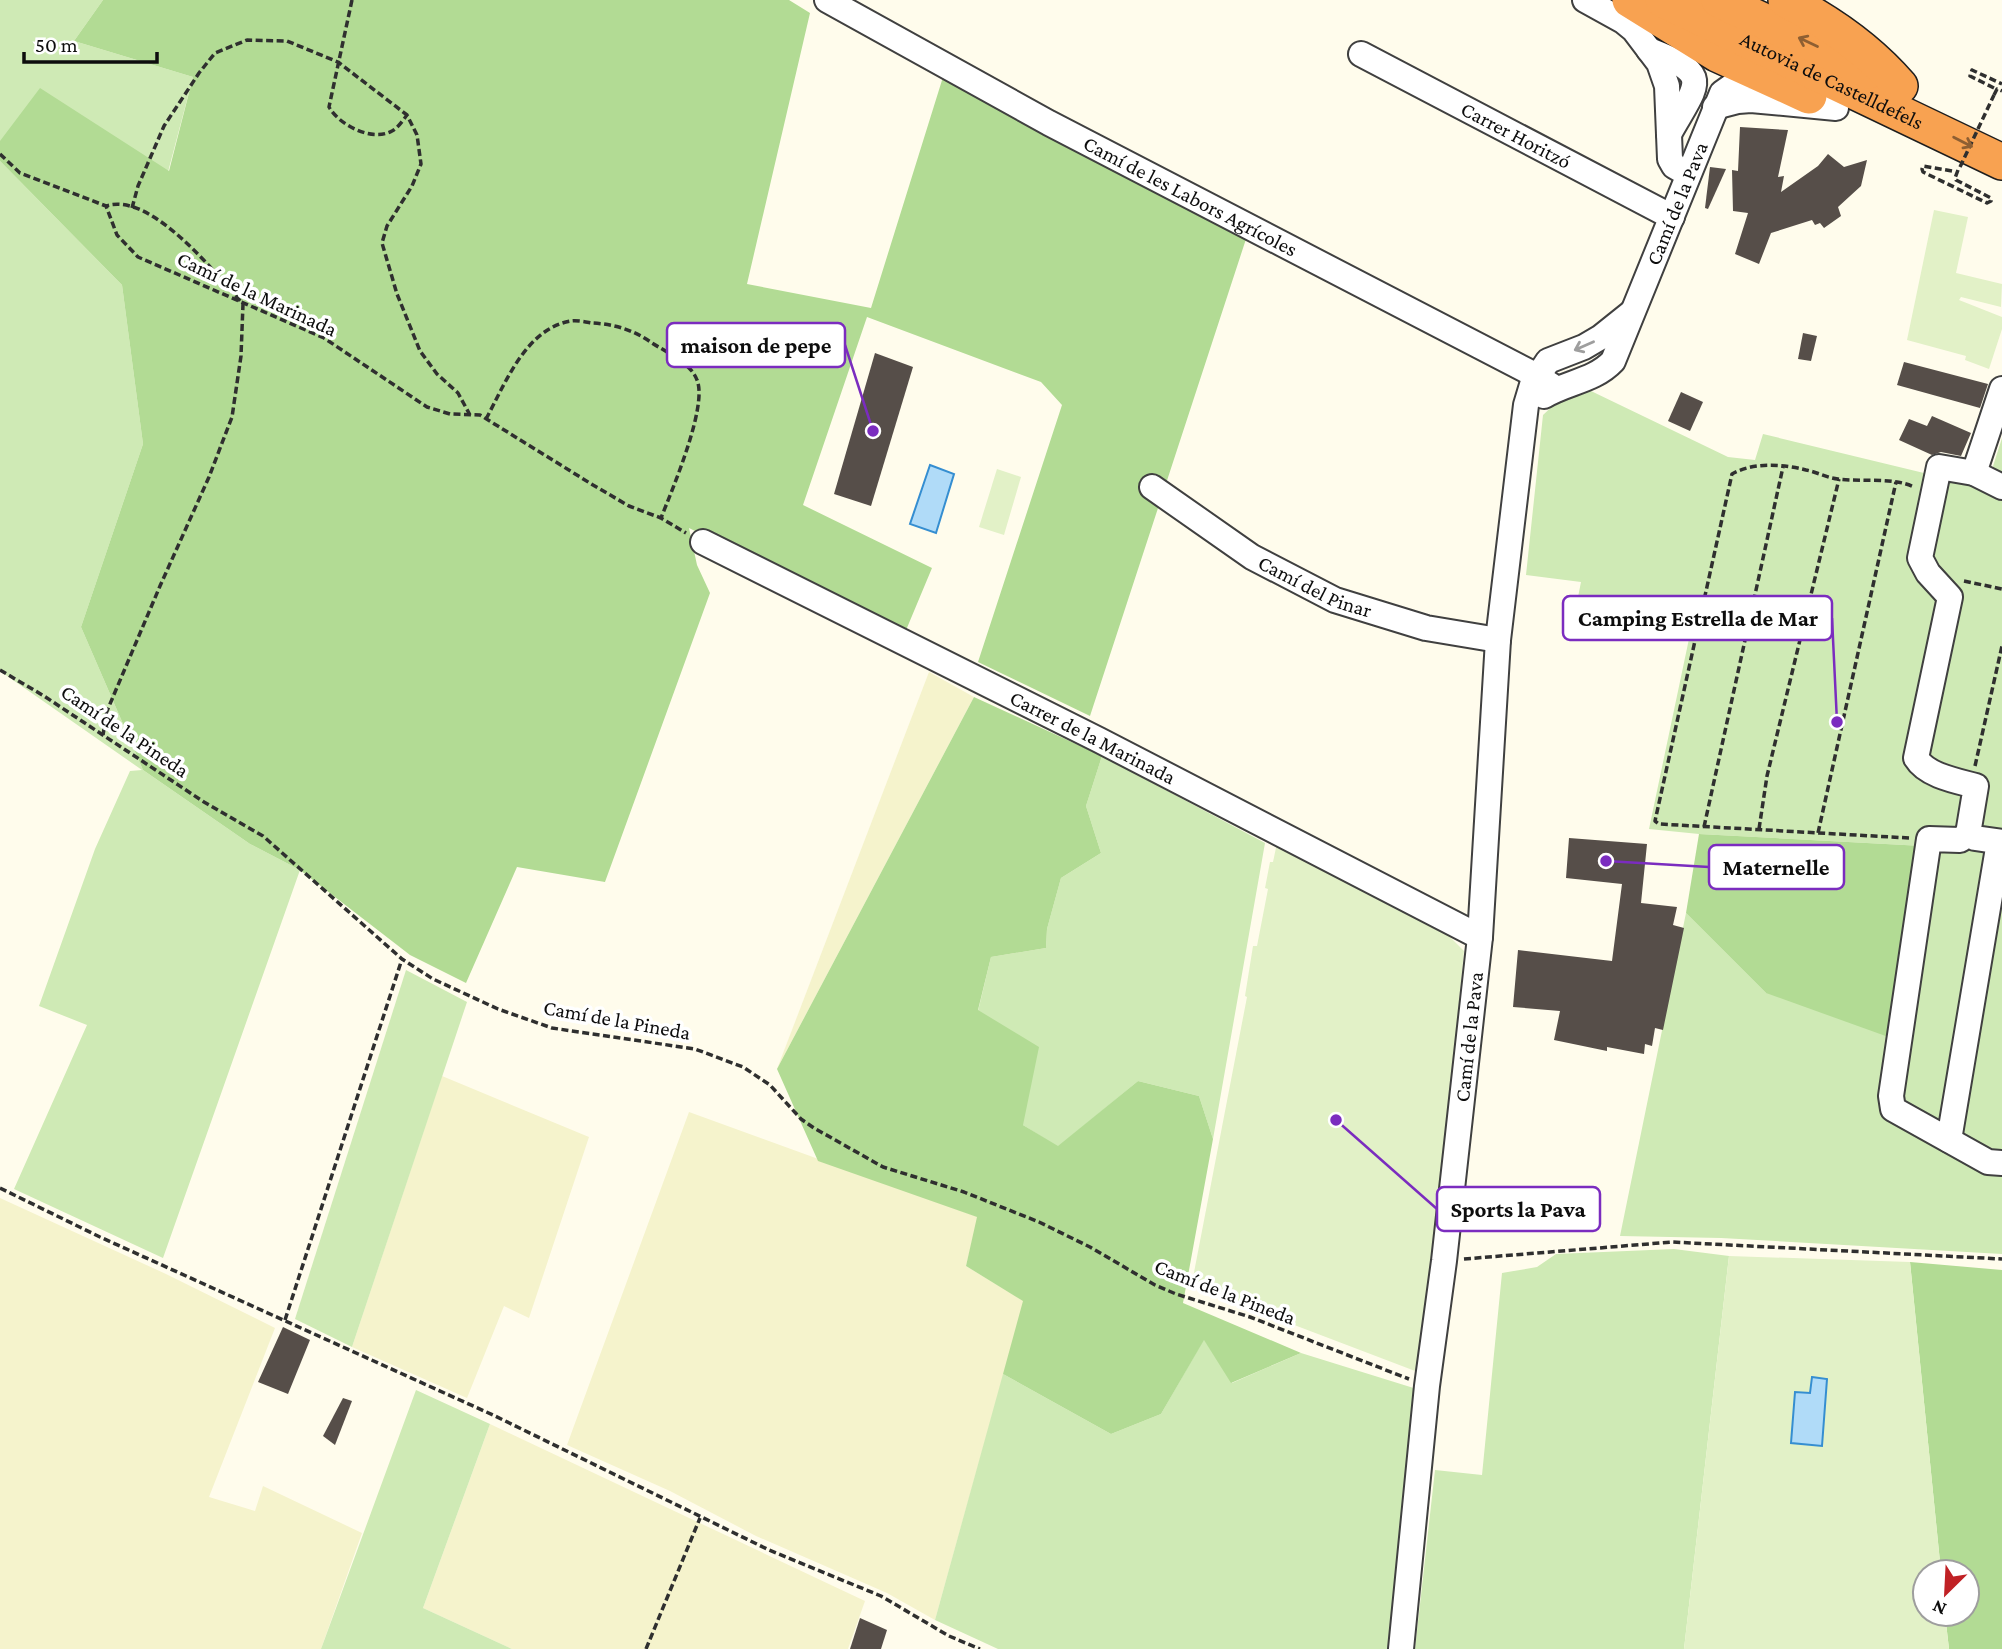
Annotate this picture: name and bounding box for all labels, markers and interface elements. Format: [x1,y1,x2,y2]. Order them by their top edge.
scale bar [24,21,158,65]
street label: Autovia de Castelldefels [1736,27,1927,135]
text: 50 m [35,33,78,57]
one-way arrow [1798,35,1819,48]
street label: Carrer Horitzó [1457,97,1575,174]
street label: Camí de les Labors Agrícoles [1079,131,1301,262]
one-way arrow [1952,136,1973,149]
street label: Camí de la Pava [1641,138,1713,269]
street label: Camí de la Marinada [173,246,341,342]
callout: maison de pepe [667,323,845,367]
text: maison de pepe [681,332,832,358]
one-way arrow [1574,340,1595,353]
street label: Camí del Pinar [1254,550,1375,623]
callout: Camping Estrella de Mar [1563,596,1832,640]
text: Camping Estrella de Mar [1578,605,1818,631]
street label: Camí de la Pineda [57,679,194,783]
street label: Carrer de la Marinada [1006,685,1180,790]
callout: Maternelle [1709,845,1844,889]
text: Maternelle [1722,854,1830,880]
street label: Camí de la Pava [1450,970,1488,1103]
street label: Camí de la Pineda [542,995,693,1045]
callout: Sports la Pava [1437,1187,1600,1231]
text: Sports la Pava [1450,1196,1586,1222]
street label: Camí de la Pineda [1151,1254,1299,1330]
north arrow [1911,1558,1981,1628]
text: N [1929,1596,1949,1620]

